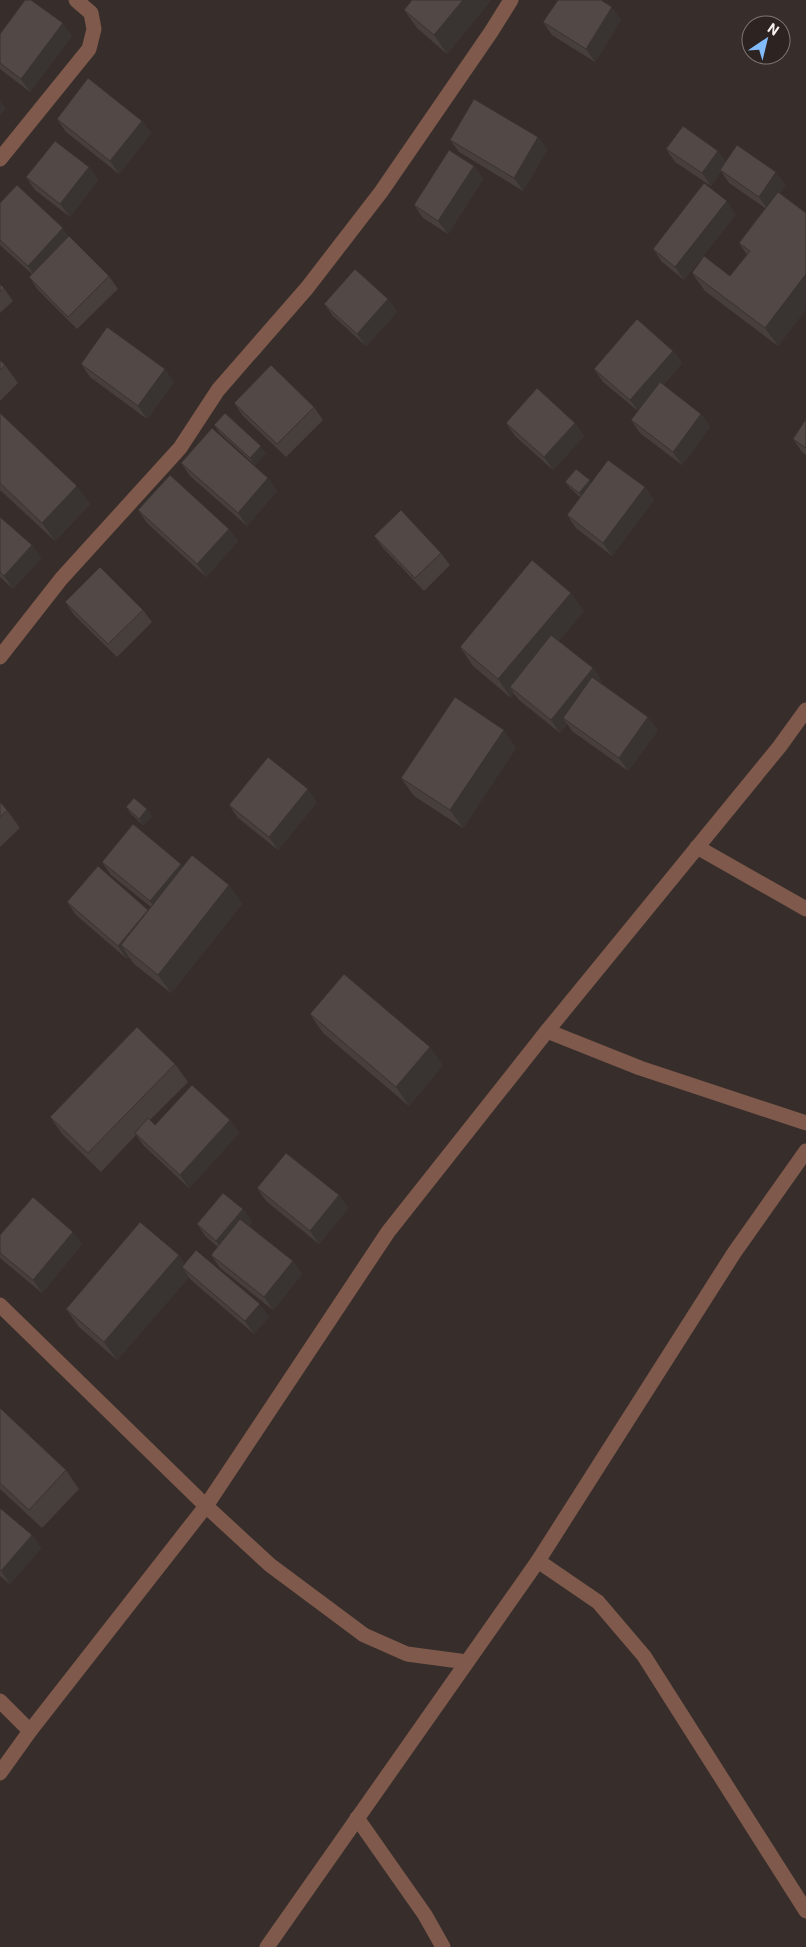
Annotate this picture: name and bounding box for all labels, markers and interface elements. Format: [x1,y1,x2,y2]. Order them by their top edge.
north arrow [741,15,791,65]
text: N [765,20,782,39]

